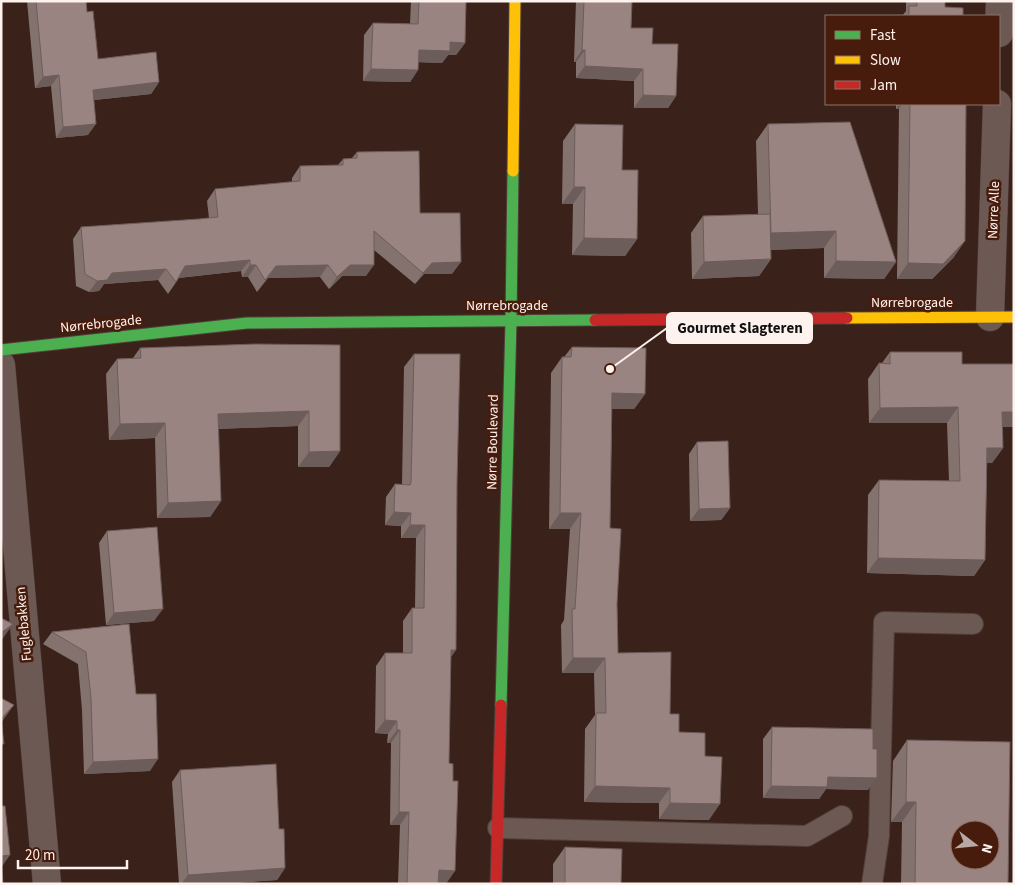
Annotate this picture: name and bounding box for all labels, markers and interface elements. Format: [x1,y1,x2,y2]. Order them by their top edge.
legend [825,15,1000,105]
text: Fast [870,25,896,46]
text: Slow [870,50,901,71]
text: Jam [870,75,897,96]
street label: Nørre Alle [983,181,1005,239]
street label: Nørrebrogade [871,293,953,313]
street label: Nørrebrogade [466,296,548,316]
street label: Nørrebrogade [59,310,143,338]
callout: Gourmet Slagteren [667,313,812,343]
text: Gourmet Slagteren [677,318,803,339]
street label: Nørre Boulevard [482,394,504,490]
street label: Fuglebakken [11,586,37,662]
north arrow [950,820,1000,870]
scale bar [18,838,126,870]
text: N [976,841,997,856]
text: 20 m [25,845,55,866]

